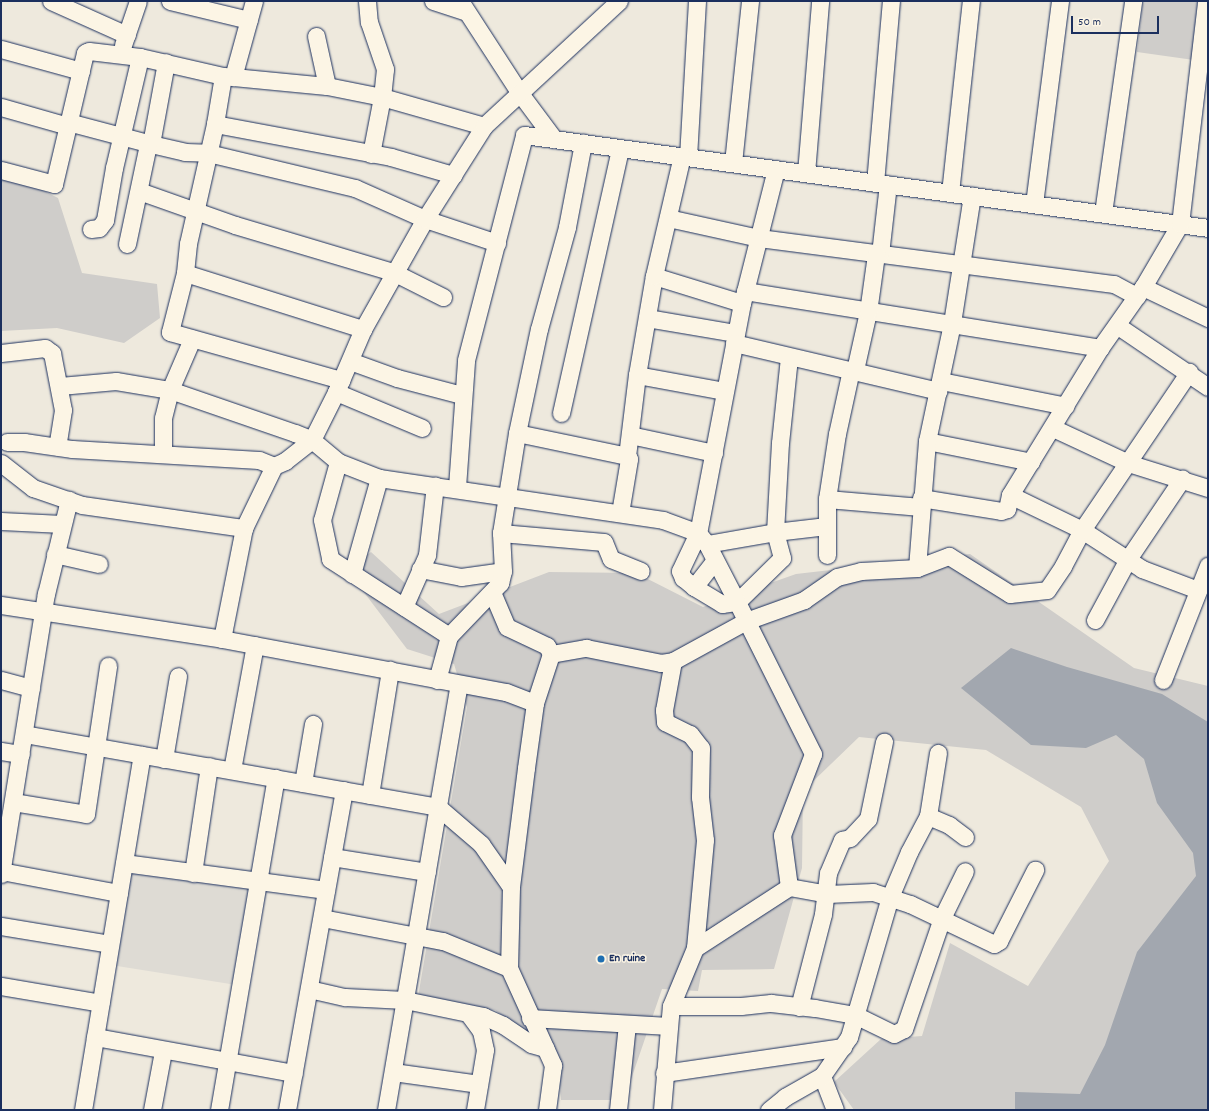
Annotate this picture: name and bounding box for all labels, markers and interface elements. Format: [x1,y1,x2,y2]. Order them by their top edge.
scale bar [1073,8,1161,34]
text: 50 m [1078,14,1101,31]
place label: En ruine [609,952,645,966]
marker: En ruine [596,954,606,964]

